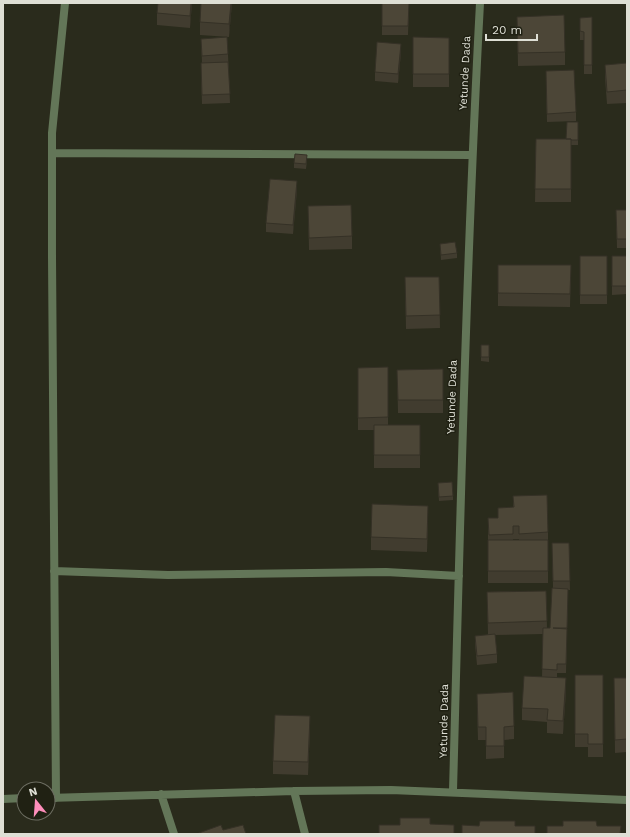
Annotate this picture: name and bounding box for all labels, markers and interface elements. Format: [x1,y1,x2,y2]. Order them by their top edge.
scale bar [486,16,537,42]
text: 20 m [492,23,522,37]
street label: Yetunde Dada [457,36,473,110]
street label: Yetunde Dada [444,360,460,434]
street label: Yetunde Dada [437,684,451,758]
north arrow [16,781,56,821]
text: N [27,785,39,799]

